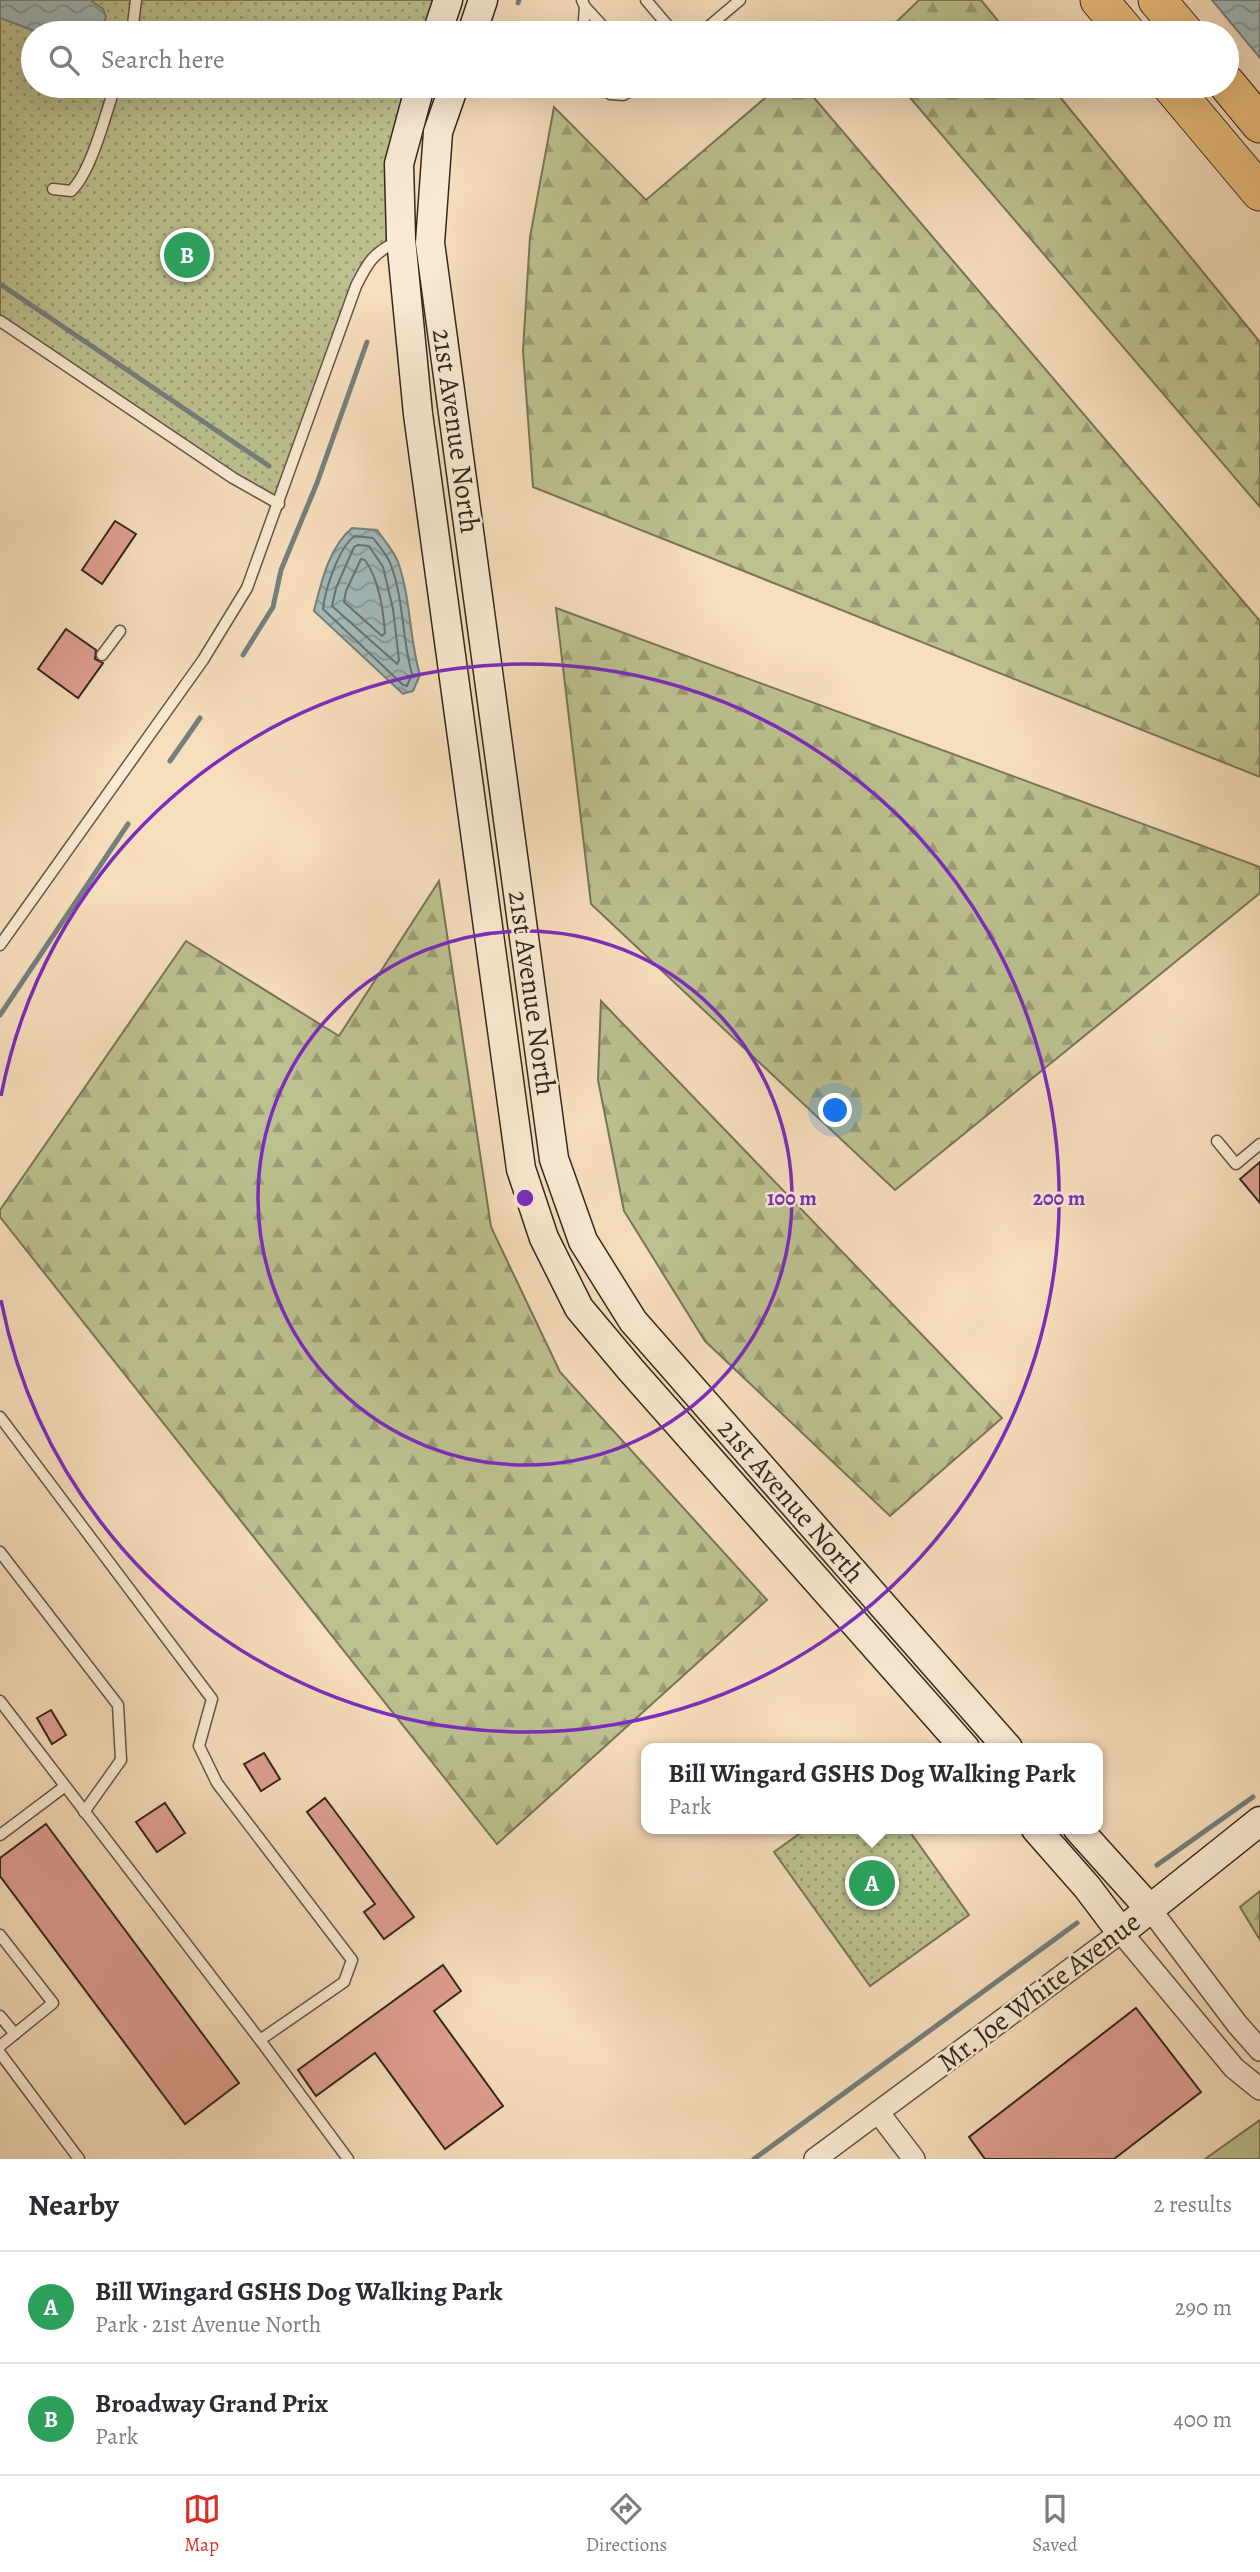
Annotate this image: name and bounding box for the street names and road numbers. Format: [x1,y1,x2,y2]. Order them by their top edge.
street label: 21st Avenue North [423,326,489,536]
street label: 21st Avenue North [499,888,565,1098]
street label: 21st Avenue North [709,1411,873,1591]
street label: Mr. Joe White Avenue [930,1903,1148,2081]

